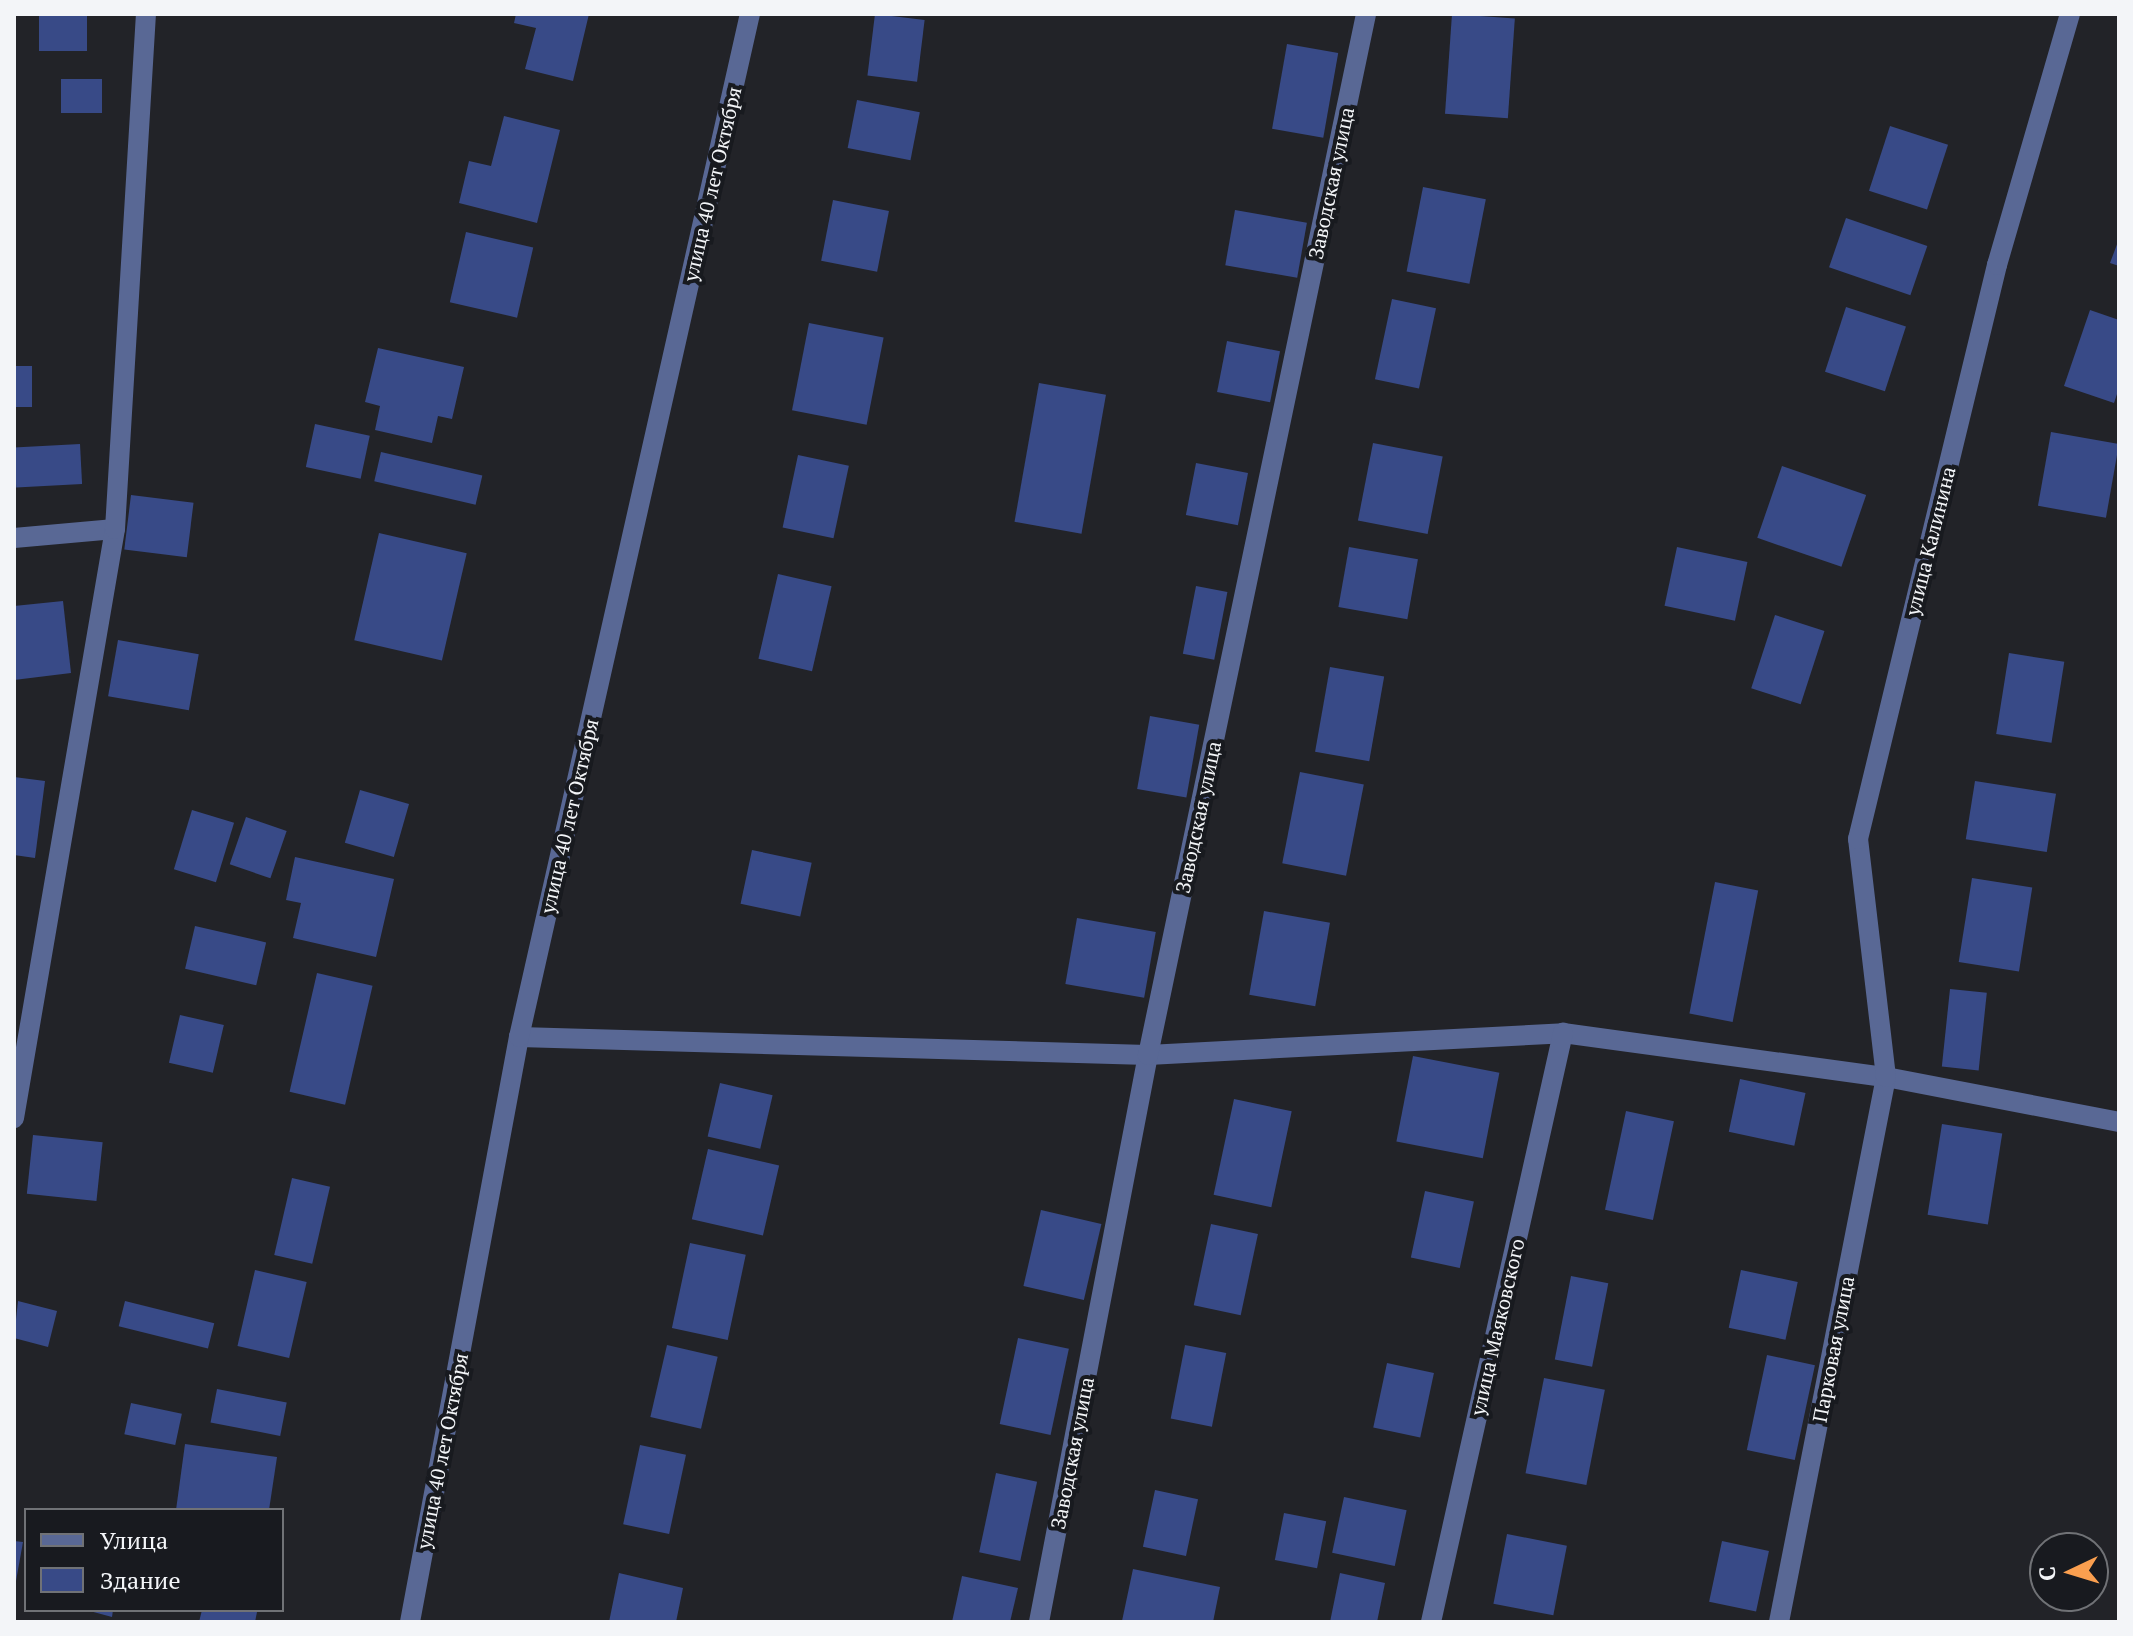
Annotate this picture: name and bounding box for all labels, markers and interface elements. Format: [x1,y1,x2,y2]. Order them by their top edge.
street label: улица 40 лет Октября [678,84,746,284]
street label: Заводская улица [1303,105,1359,261]
street label: улица Калинина [1900,464,1960,618]
street label: улица 40 лет Октября [535,716,603,916]
street label: Заводская улица [1170,739,1226,895]
street label: улица Маяковского [1465,1236,1529,1418]
street label: Парковая улица [1807,1274,1859,1424]
street label: улица 40 лет Октября [411,1351,473,1551]
street label: Заводская улица [1045,1375,1099,1531]
legend [24,1508,284,1612]
text: Улица [100,1524,168,1556]
north arrow [2029,1532,2109,1612]
text: Здание [100,1564,181,1596]
text: С [2032,1565,2062,1582]

